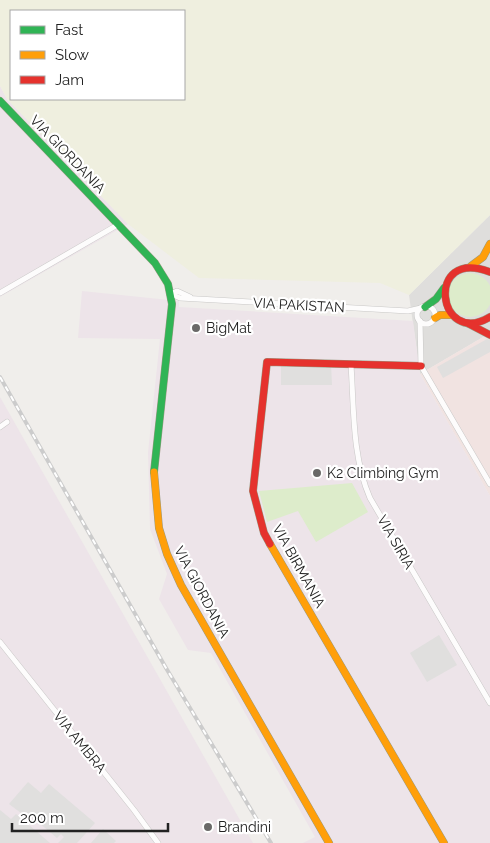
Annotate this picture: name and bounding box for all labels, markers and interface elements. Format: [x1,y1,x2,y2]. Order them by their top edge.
legend [10,10,185,100]
text: Fast [55,21,83,39]
text: Slow [55,46,89,64]
text: Jam [55,71,84,89]
street label: VIA GIORDANIA [27,112,109,196]
street label: VIA PAKISTAN [253,295,345,315]
place label: BigMat [206,320,252,336]
marker: BigMat [190,322,202,334]
place label: K2 Climbing Gym [327,465,439,481]
marker: K2 Climbing Gym [311,467,323,479]
street label: VIA SIRIA [374,512,418,572]
street label: VIA BIRMANIA [269,521,329,611]
street label: VIA GIORDANIA [171,543,233,641]
street label: VIA AMBRA [50,708,110,777]
scale bar [12,800,169,832]
text: 200 m [20,809,64,827]
place label: Brandini [218,819,271,835]
marker: Brandini [202,821,214,833]

